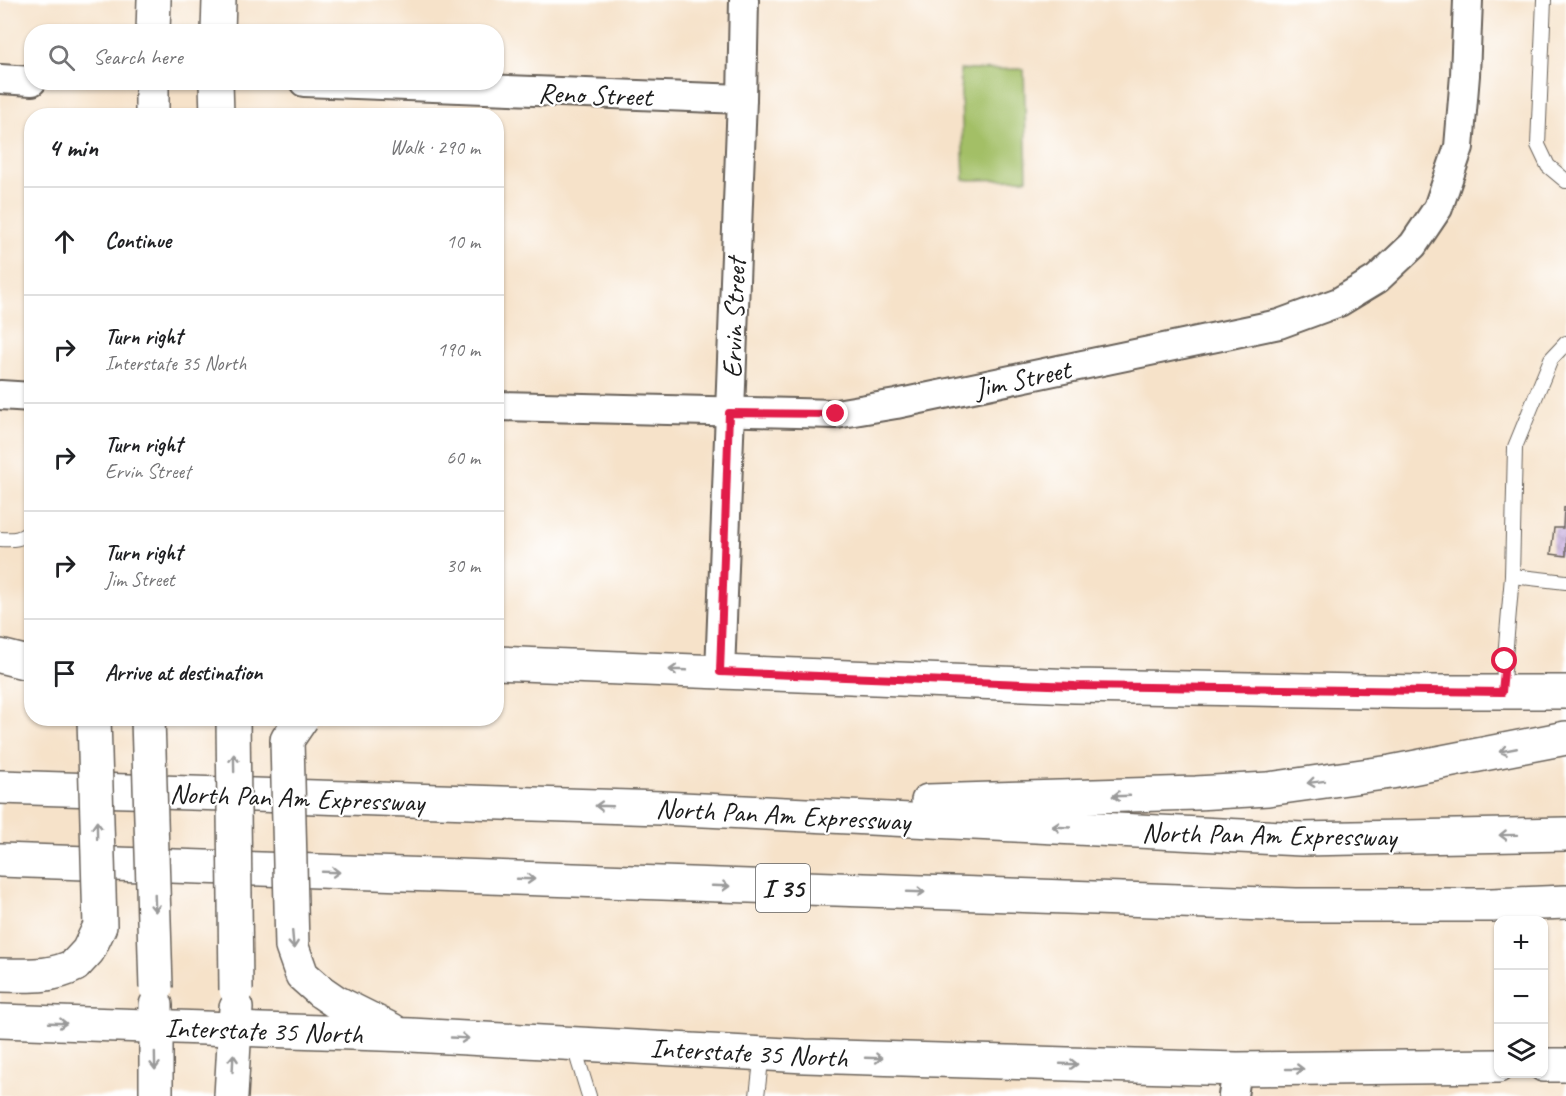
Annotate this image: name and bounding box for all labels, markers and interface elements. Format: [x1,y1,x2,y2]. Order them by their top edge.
search box [24,24,504,90]
icon: search [45,41,78,74]
text: Search here [93,43,183,71]
street label: Reno Street [538,75,655,114]
text: 4 min [48,131,98,164]
text: Walk · 290 m [390,135,480,160]
icon: ahead [48,225,81,258]
text: Continue [105,227,171,255]
text: 10 m [446,229,480,254]
street label: Ervin Street [714,254,753,378]
text: Turn right [105,323,182,351]
icon: right [48,333,81,366]
text: 190 m [437,337,480,362]
text: Interstate 35 North [105,351,246,376]
street label: Jim Street [969,351,1076,406]
route end [822,400,848,426]
text: Turn right [105,431,182,459]
icon: right [48,441,81,474]
text: 60 m [446,445,480,470]
text: Ervin Street [105,459,191,484]
text: Turn right [105,539,182,567]
icon: right [48,549,81,582]
text: 30 m [446,553,480,578]
text: Jim Street [105,567,174,592]
route start [1491,647,1517,673]
icon: arrive [48,657,81,690]
text: Arrive at destination [105,659,262,687]
one-way arrow [668,664,688,676]
one-way arrow [1499,745,1518,756]
one-way arrow [228,754,240,774]
street label: North Pan Am Expressway [169,776,427,820]
one-way arrow [1306,777,1326,788]
street label: North Pan Am Expressway [655,790,913,839]
one-way arrow [1112,790,1132,802]
one-way arrow [594,801,614,812]
street label: North Pan Am Expressway [1142,815,1399,854]
one-way arrow [91,821,103,841]
one-way arrow [1051,822,1071,833]
one-way arrow [1498,829,1518,841]
road number: I 35 [756,864,810,912]
one-way arrow [321,867,341,878]
one-way arrow [516,873,536,885]
one-way arrow [711,880,731,891]
one-way arrow [905,887,925,898]
one-way arrow [149,892,160,912]
map controls [1494,916,1548,1078]
button: + [1494,916,1548,970]
one-way arrow [287,930,298,950]
button: − [1494,970,1548,1024]
street label: Interstate 35 North [165,1010,364,1051]
one-way arrow [48,1018,68,1029]
button: layers [1494,1024,1548,1078]
street label: Interstate 35 North [649,1030,849,1075]
one-way arrow [450,1032,470,1043]
one-way arrow [149,1051,161,1071]
one-way arrow [864,1052,884,1063]
one-way arrow [227,1053,238,1073]
one-way arrow [1059,1058,1079,1070]
one-way arrow [1285,1063,1305,1075]

